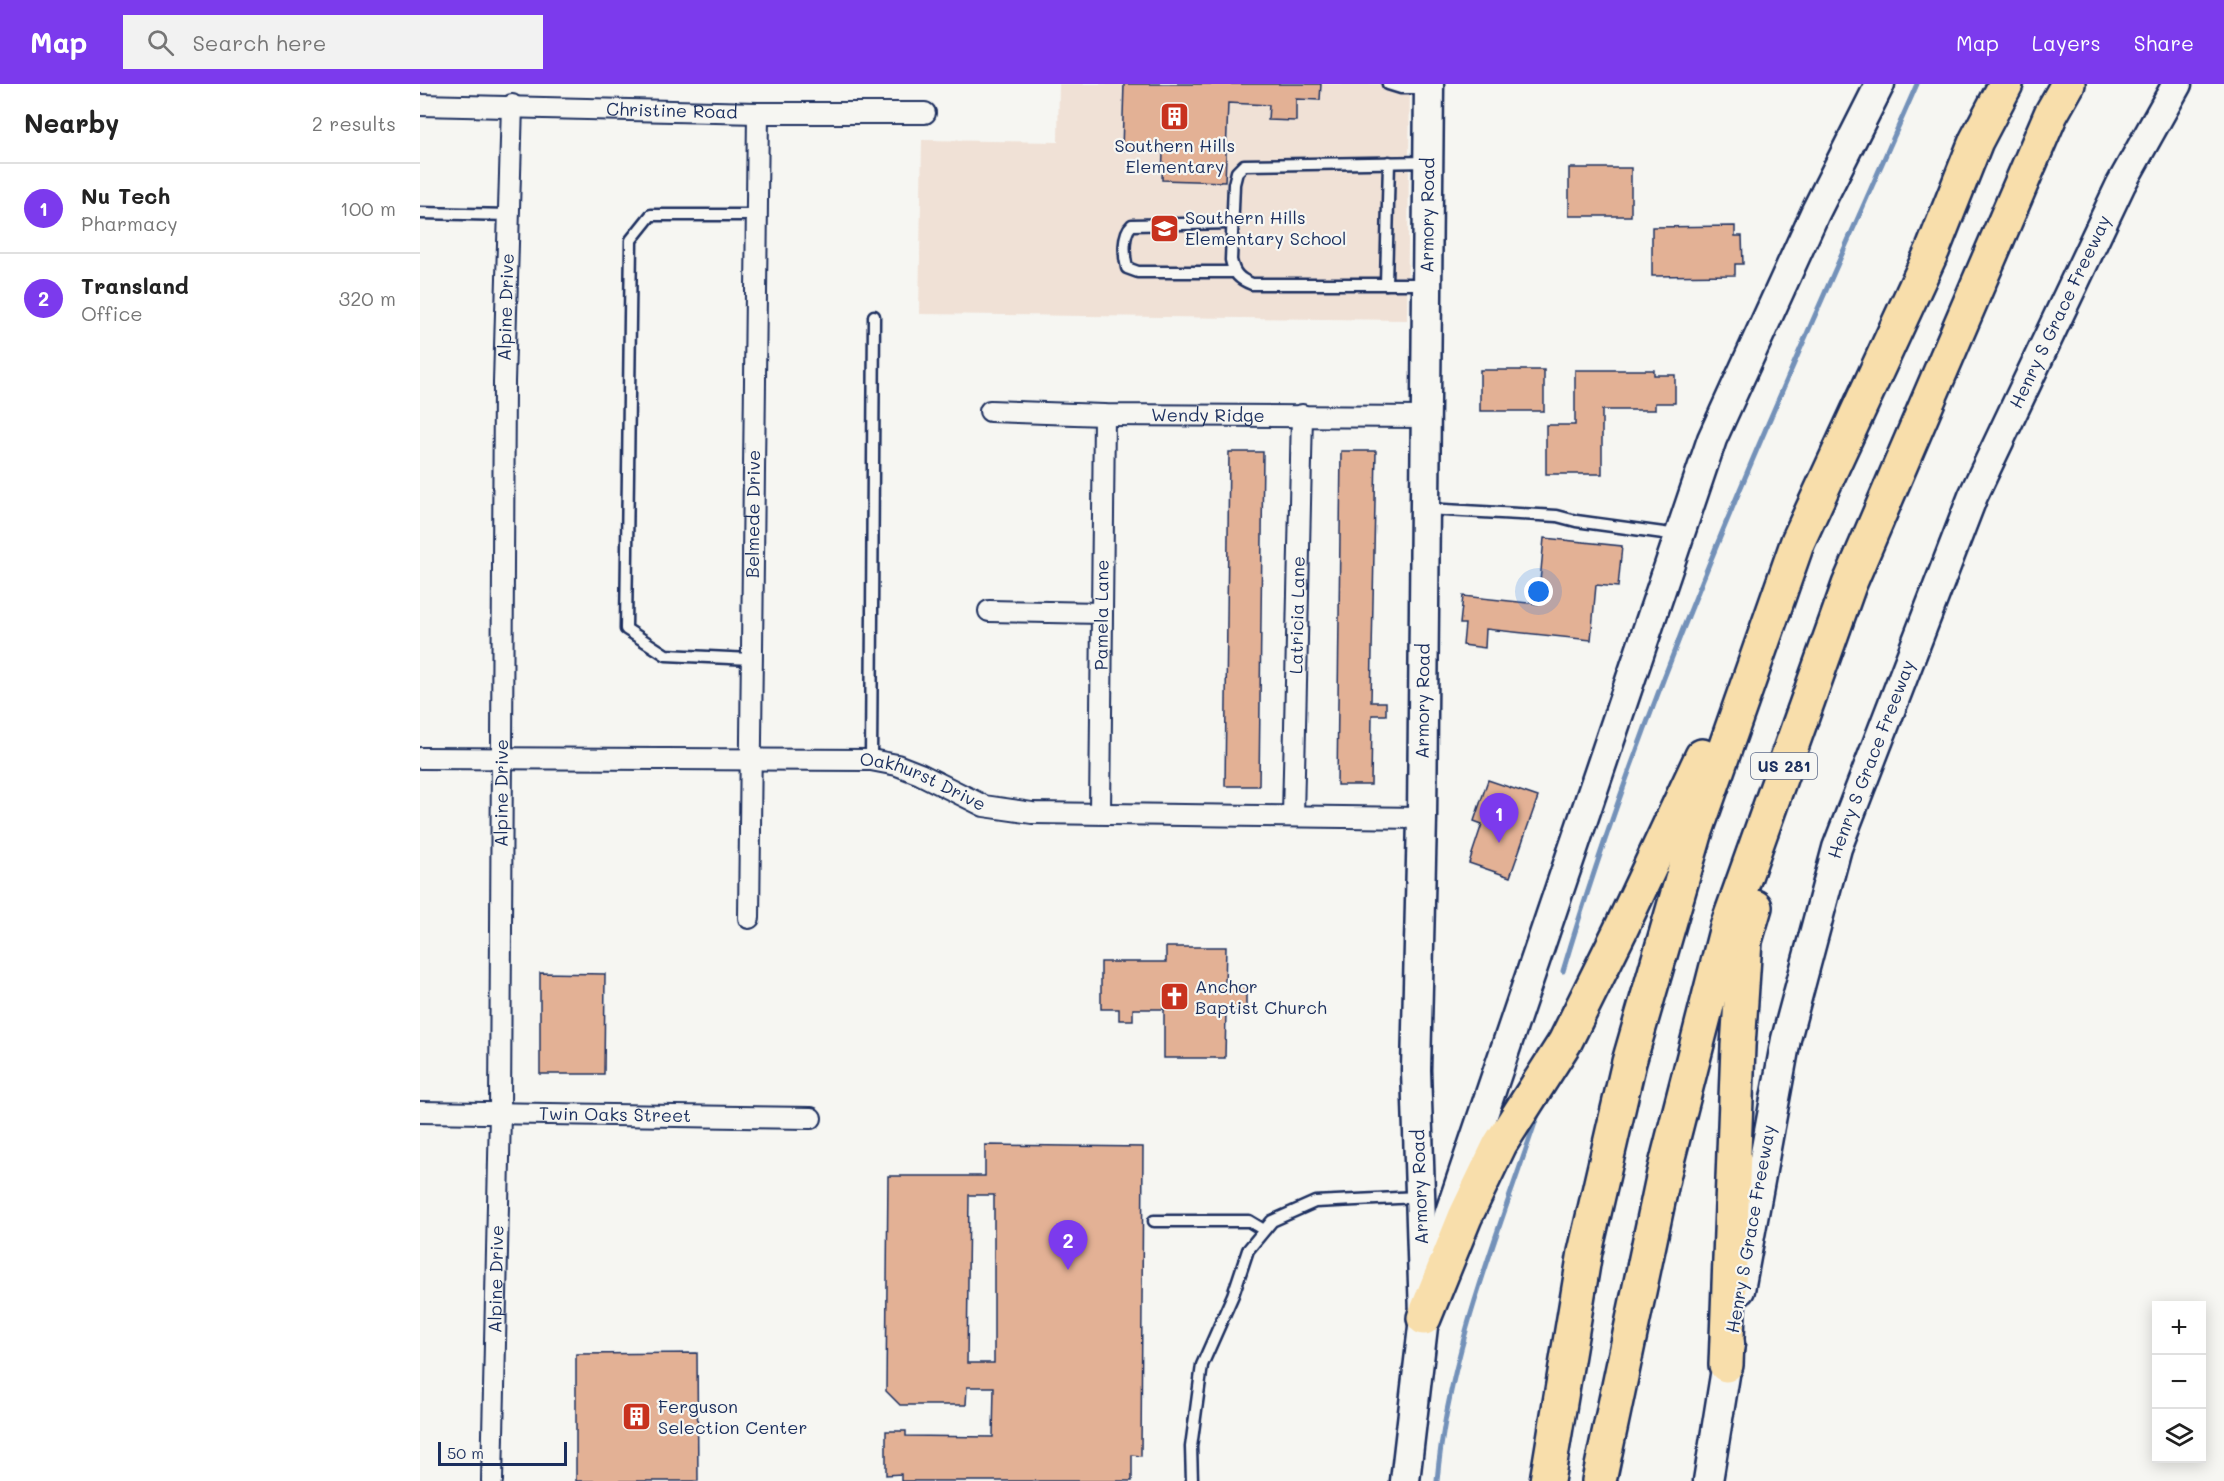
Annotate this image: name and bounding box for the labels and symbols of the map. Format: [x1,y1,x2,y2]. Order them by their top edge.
street label: Christine Road [606,96,738,124]
building icon: Southern Hills Elementary [1159,101,1191,133]
place label: Southern Hills Elementary [1115,133,1235,178]
street label: Armory Road [1414,157,1439,273]
place label: Southern Hills Elementary School [1185,205,1347,250]
street label: Henry S Grace Freeway [2003,211,2116,412]
school or university icon: Southern Hills Elementary School [1148,212,1180,244]
street label: Alpine Drive [492,253,519,362]
street label: Wendy Ridge [1151,402,1265,427]
street label: Belmede Drive [740,450,765,578]
street label: Latricia Lane [1283,556,1310,674]
street label: Pamela Lane [1088,559,1114,671]
your location [1524,577,1553,606]
street label: Armory Road [1410,643,1435,759]
street label: Henry S Grace Freeway [1822,656,1920,861]
street label: Alpine Drive [488,739,513,847]
street label: Oakhurst Drive [860,747,990,816]
road number: US 281 [1751,753,1817,779]
pin: 1 [1480,794,1518,843]
place label: Anchor Baptist Church [1195,974,1327,1019]
church icon: Anchor Baptist Church [1158,981,1190,1013]
street label: Twin Oaks Street [539,1101,691,1127]
street label: Henry S Grace Freeway [1720,1123,1780,1335]
street label: Armory Road [1405,1129,1433,1245]
pin: 2 [1048,1220,1088,1270]
street label: Alpine Drive [482,1225,509,1333]
place label: Ferguson Selection Center [658,1394,807,1439]
building icon: Ferguson Selection Center [621,1401,653,1433]
scale bar [438,1439,567,1466]

